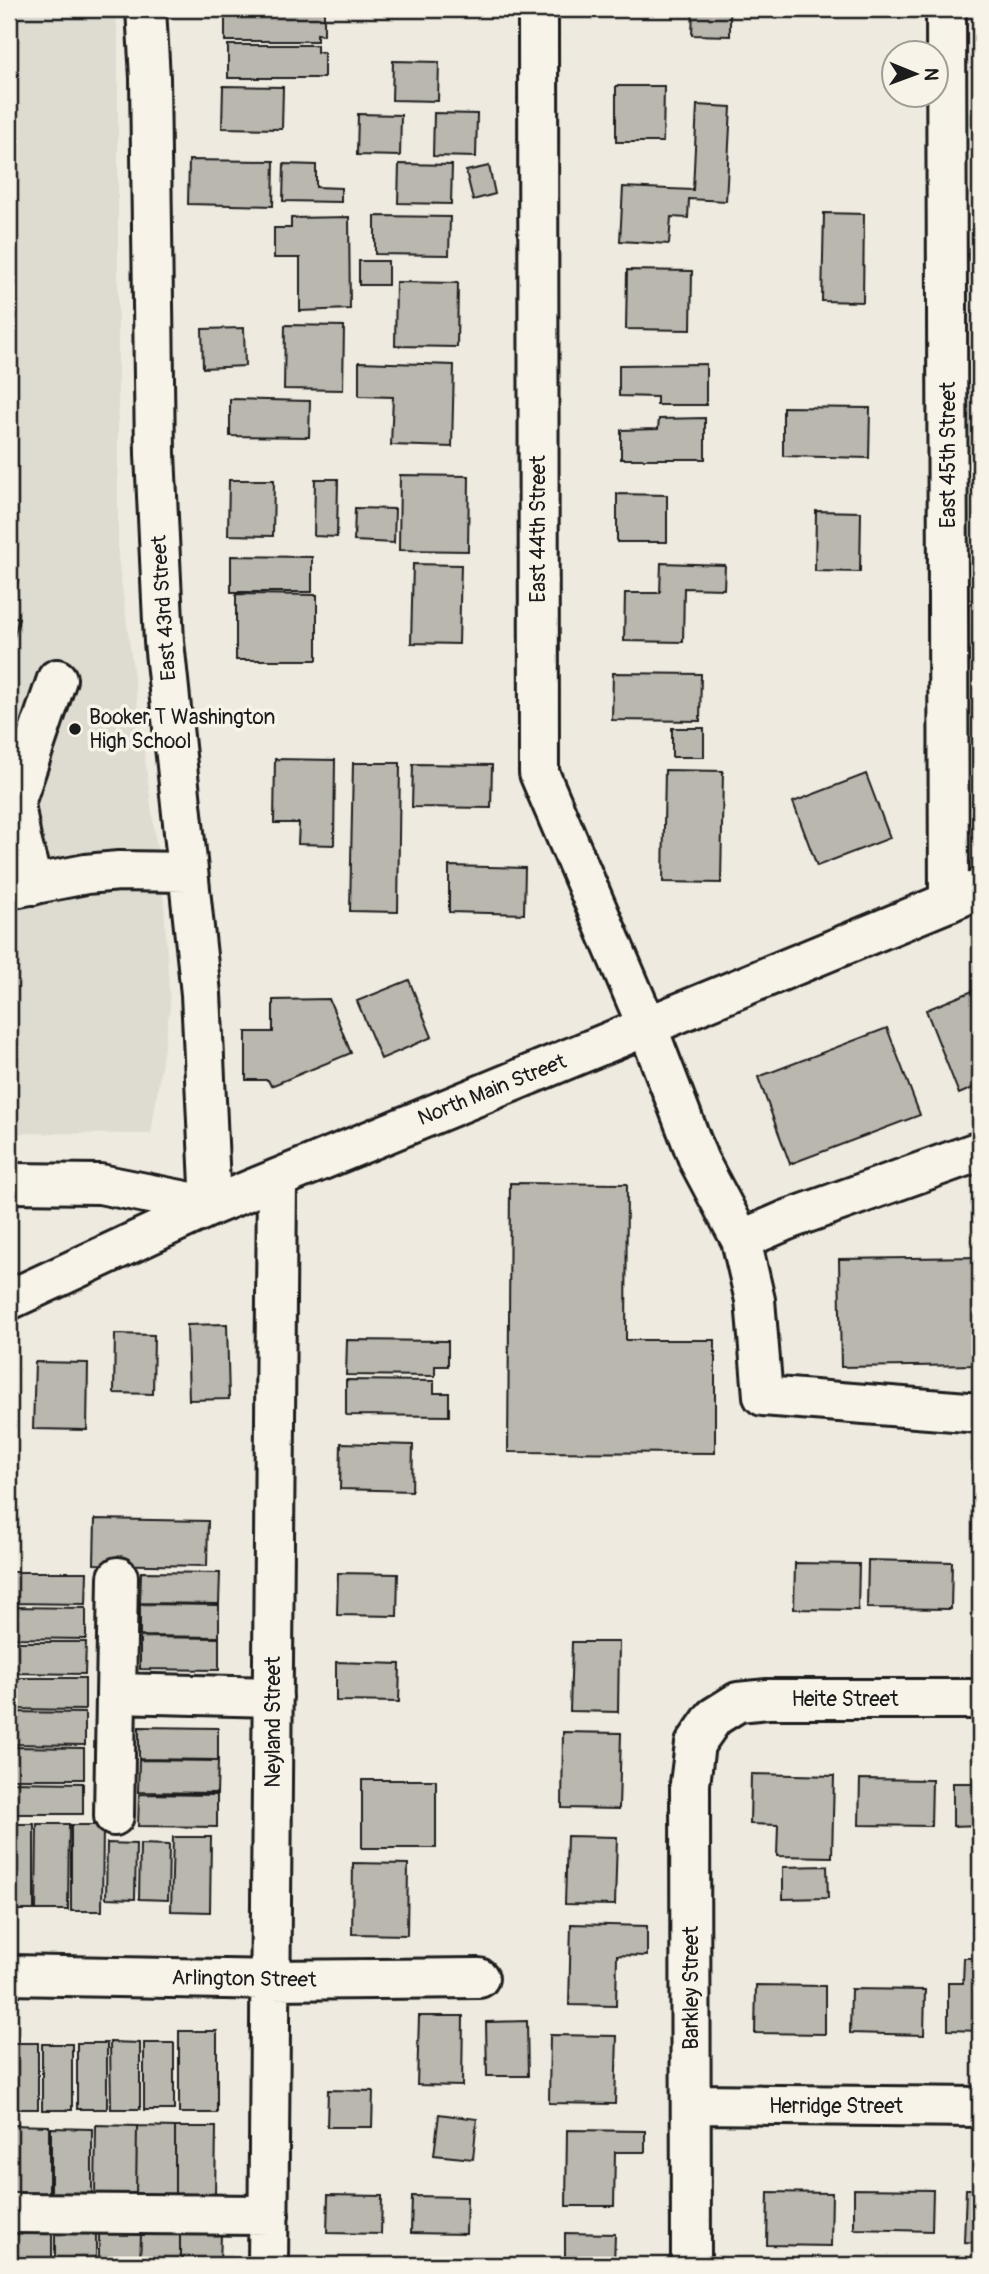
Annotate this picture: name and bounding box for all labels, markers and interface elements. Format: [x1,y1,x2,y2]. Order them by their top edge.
north arrow [880,38,950,108]
text: N [919,68,943,81]
street label: East 45th Street [935,381,962,528]
street label: East 44th Street [525,455,552,603]
street label: East 43rd Street [145,534,183,682]
place label: Booker T Washington High School [89,704,275,755]
marker: Booker T Washington High School [67,721,83,737]
street label: North Main Street [414,1048,571,1132]
street label: Neyland Street [260,1656,287,1788]
street label: Heite Street [792,1686,899,1713]
street label: Barkley Street [678,1926,705,2050]
street label: Arlington Street [171,1964,317,1994]
street label: Herridge Street [769,2093,904,2120]

